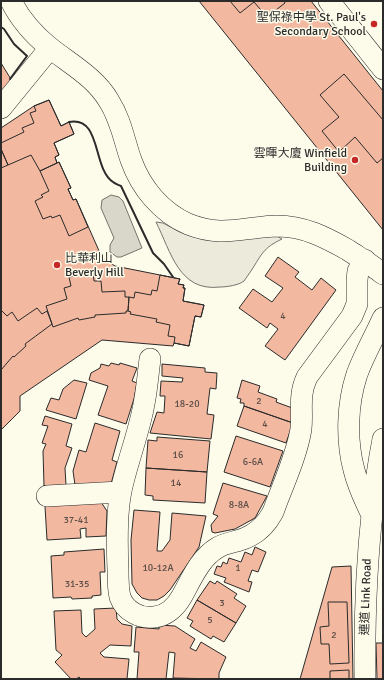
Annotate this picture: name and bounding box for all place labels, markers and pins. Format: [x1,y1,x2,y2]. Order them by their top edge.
place label: 聖保祿中學 St. Paul's Secondary School [257,10,366,39]
marker: 聖保祿中學 St. Paul's Secondary School [369,19,379,29]
place label: 雲暉大廈 Winfield Building [254,146,347,175]
marker: 雲暉大廈 Winfield Building [350,155,360,165]
place label: 比華利山 Beverly Hill [65,251,124,280]
marker: 比華利山 Beverly Hill [52,260,62,270]

